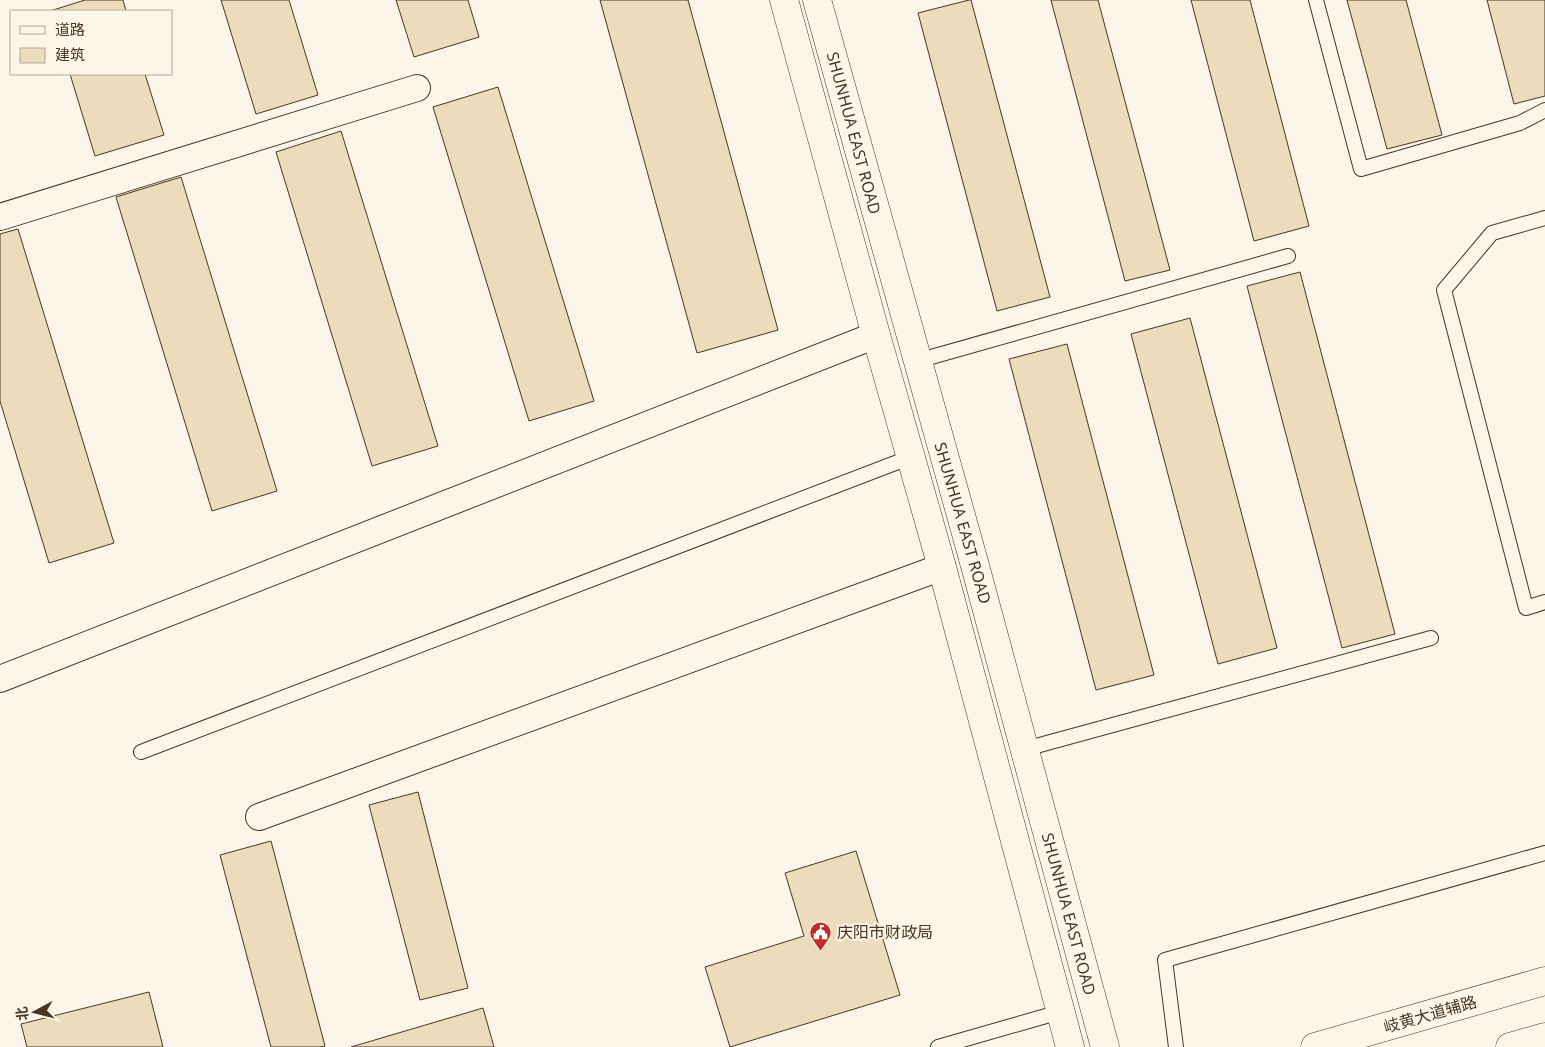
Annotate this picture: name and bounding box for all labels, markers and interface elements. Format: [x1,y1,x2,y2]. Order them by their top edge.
legend [10,10,172,75]
text: 道路 [55,19,85,39]
text: 建筑 [55,44,85,64]
street label: SHUNHUA EAST ROAD [822,49,886,217]
street label: SHUNHUA EAST ROAD [929,440,997,606]
street label: SHUNHUA EAST ROAD [1037,830,1101,998]
public building icon: 庆阳市财政局 [809,920,833,951]
place label: 庆阳市财政局 [837,921,933,943]
north arrow [10,987,60,1037]
street label: 岐黄大道辅路 [1381,990,1479,1038]
text: 北 [11,1006,32,1022]

